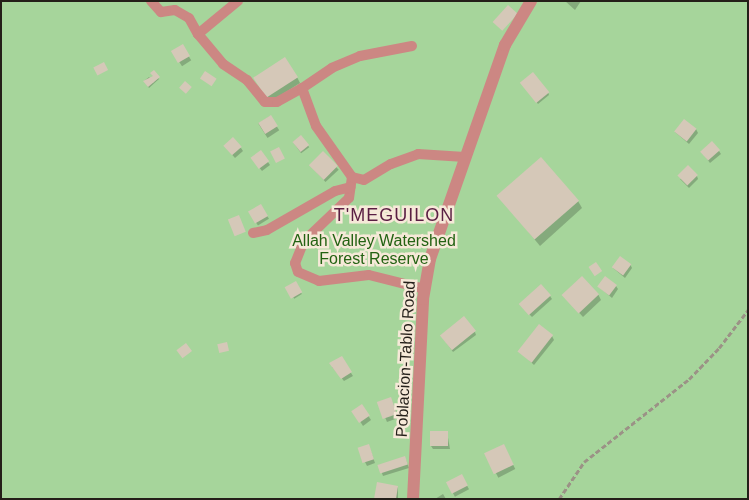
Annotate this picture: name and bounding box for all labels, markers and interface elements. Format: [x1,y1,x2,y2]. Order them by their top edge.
district label: T'MEGUILON [333,204,455,226]
park label: Allah Valley Watershed Forest Reserve [292,231,456,269]
street label: Poblacion-Tablo Road [392,280,420,438]

